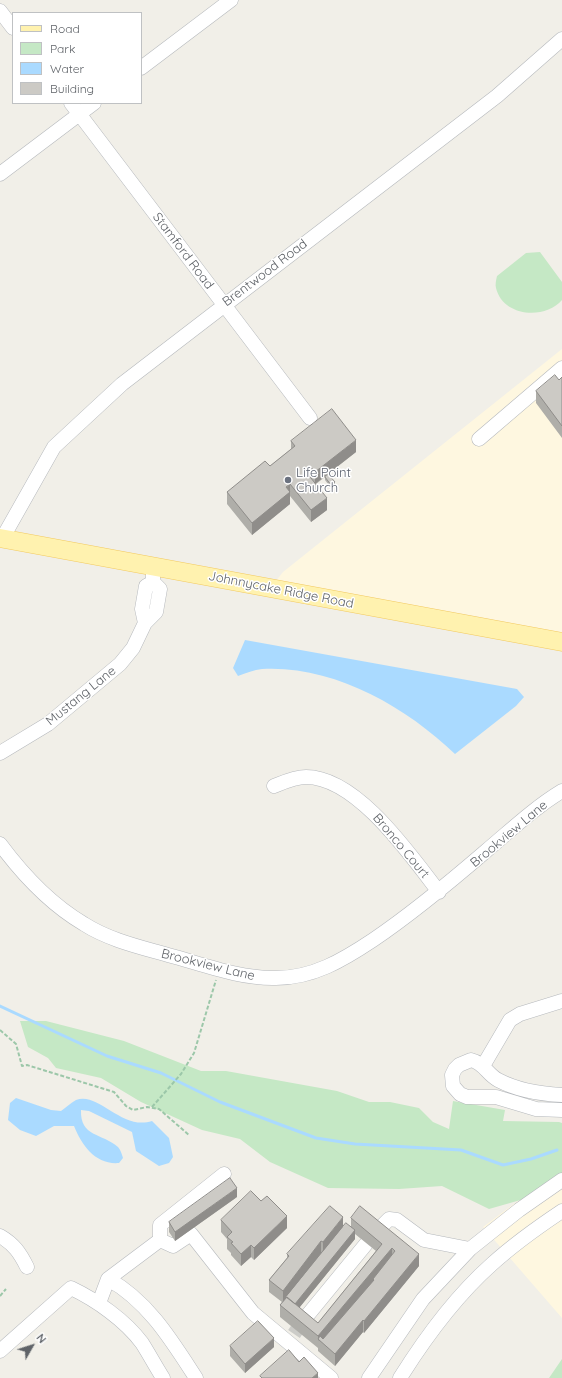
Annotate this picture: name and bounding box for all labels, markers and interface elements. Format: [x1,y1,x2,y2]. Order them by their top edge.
legend [12,12,142,104]
text: Road [50,21,80,36]
text: Park [50,41,75,56]
text: Water [50,61,84,76]
text: Building [50,81,94,96]
street label: Stamford Road [149,210,217,292]
street label: Brentwood Road [220,236,310,310]
place label: Life Point Church [296,465,351,496]
marker: Life Point Church [283,475,293,485]
street label: Johnnycake Ridge Road [207,568,355,612]
street label: Mustang Lane [43,663,119,729]
street label: Brookview Lane [467,797,551,871]
street label: Bronco Court [369,810,433,882]
street label: Brookview Lane [160,946,256,984]
north arrow [12,1326,52,1366]
text: N [33,1331,49,1346]

